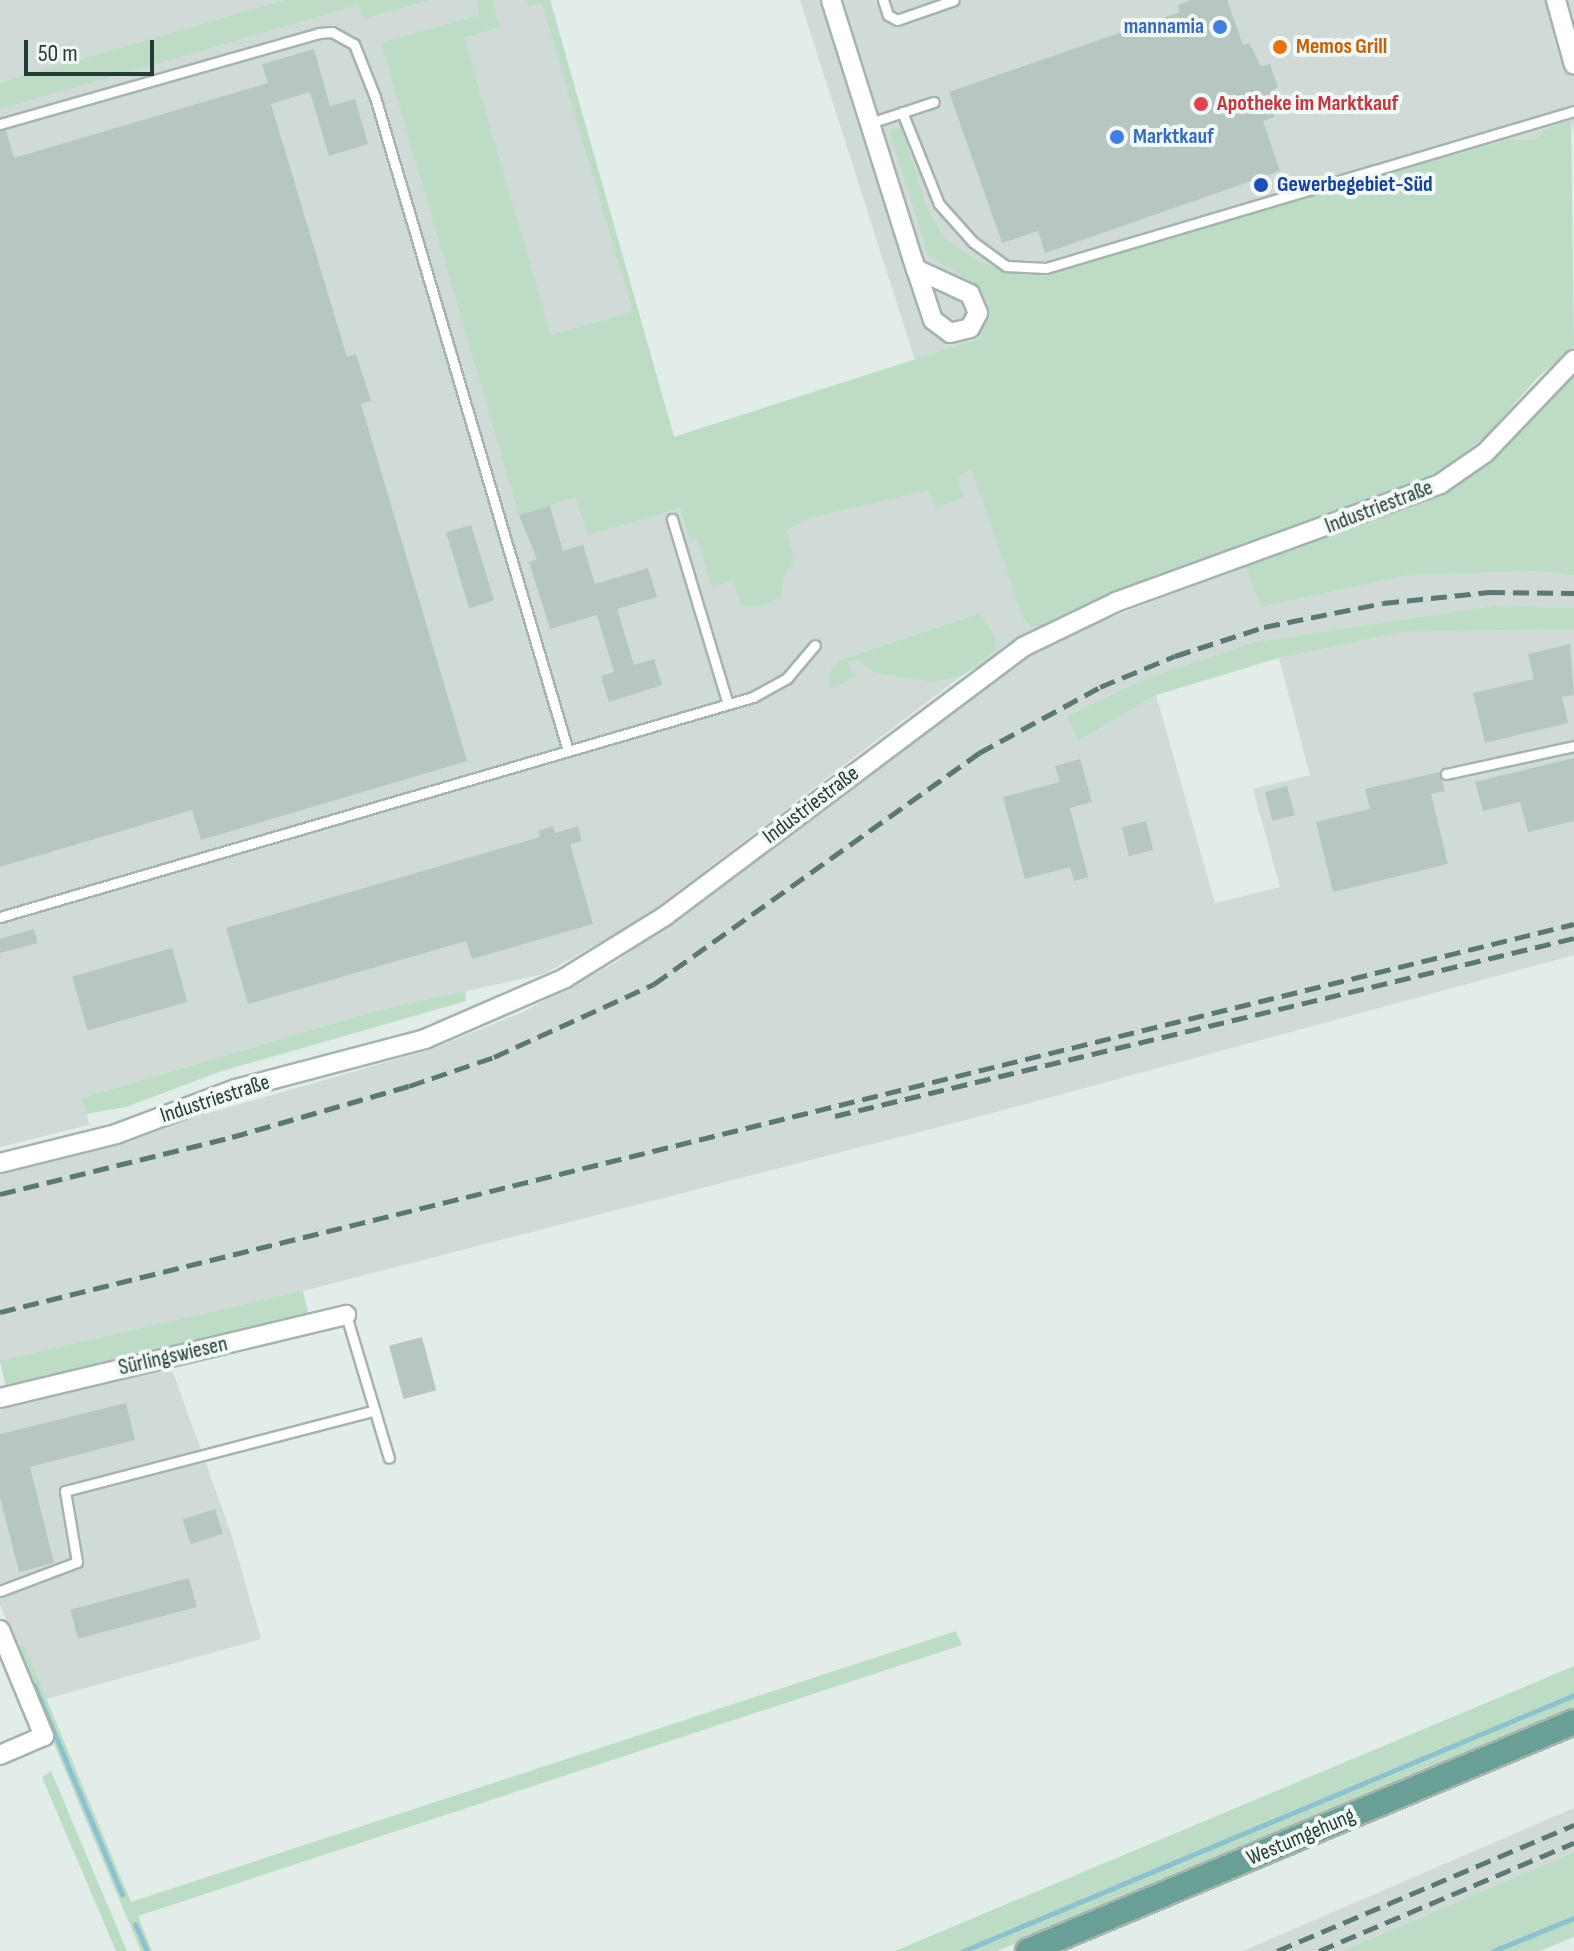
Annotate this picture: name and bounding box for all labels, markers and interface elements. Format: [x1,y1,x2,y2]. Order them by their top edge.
place label: mannamia [1124,14,1204,40]
marker: mannamia [1211,18,1229,36]
scale bar [28,24,158,74]
place label: Memos Grill [1296,34,1387,60]
marker: Memos Grill [1271,38,1289,56]
text: 50 m [38,39,78,68]
place label: Apotheke im Marktkauf [1217,91,1398,117]
marker: Apotheke im Marktkauf [1192,95,1210,113]
place label: Marktkauf [1133,124,1214,150]
marker: Marktkauf [1108,128,1126,146]
place label: Gewerbegebiet-Süd [1277,172,1433,198]
marker: Gewerbegebiet-Süd [1252,176,1270,194]
street label: Industriestraße [1321,474,1437,540]
street label: Industriestraße [758,760,864,850]
street label: Industriestraße [157,1069,273,1129]
street label: Sürlingswiesen [116,1331,230,1381]
street label: Westumgehung [1243,1802,1359,1872]

